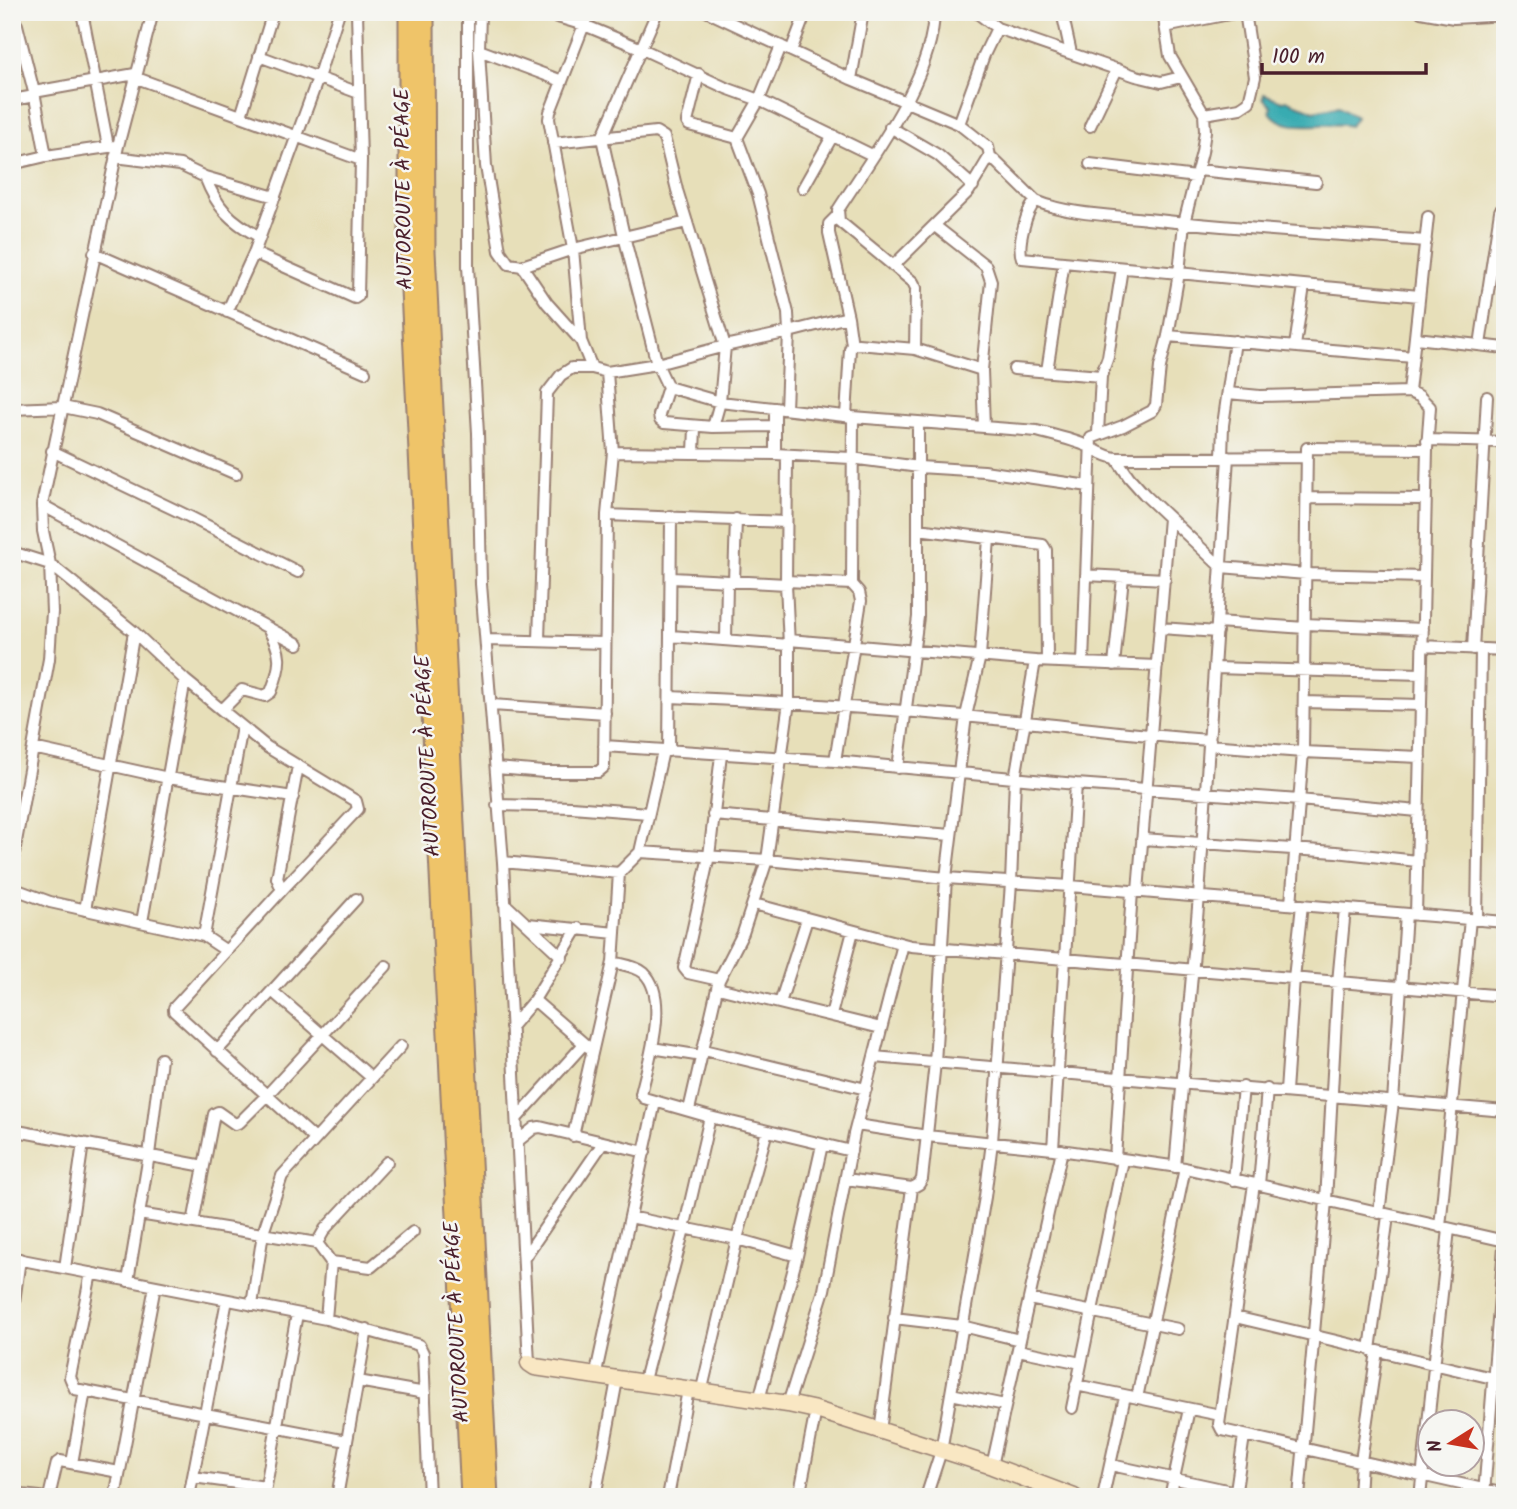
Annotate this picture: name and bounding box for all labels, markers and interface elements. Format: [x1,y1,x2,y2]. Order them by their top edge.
scale bar [1262,32,1426,76]
text: 100 m [1272,41,1325,74]
street label: AUTOROUTE À PÉAGE [386,87,423,290]
street label: AUTOROUTE À PÉAGE [407,654,450,858]
street label: AUTOROUTE À PÉAGE [436,1220,479,1424]
north arrow [1416,1408,1486,1478]
text: N [1420,1437,1452,1455]

